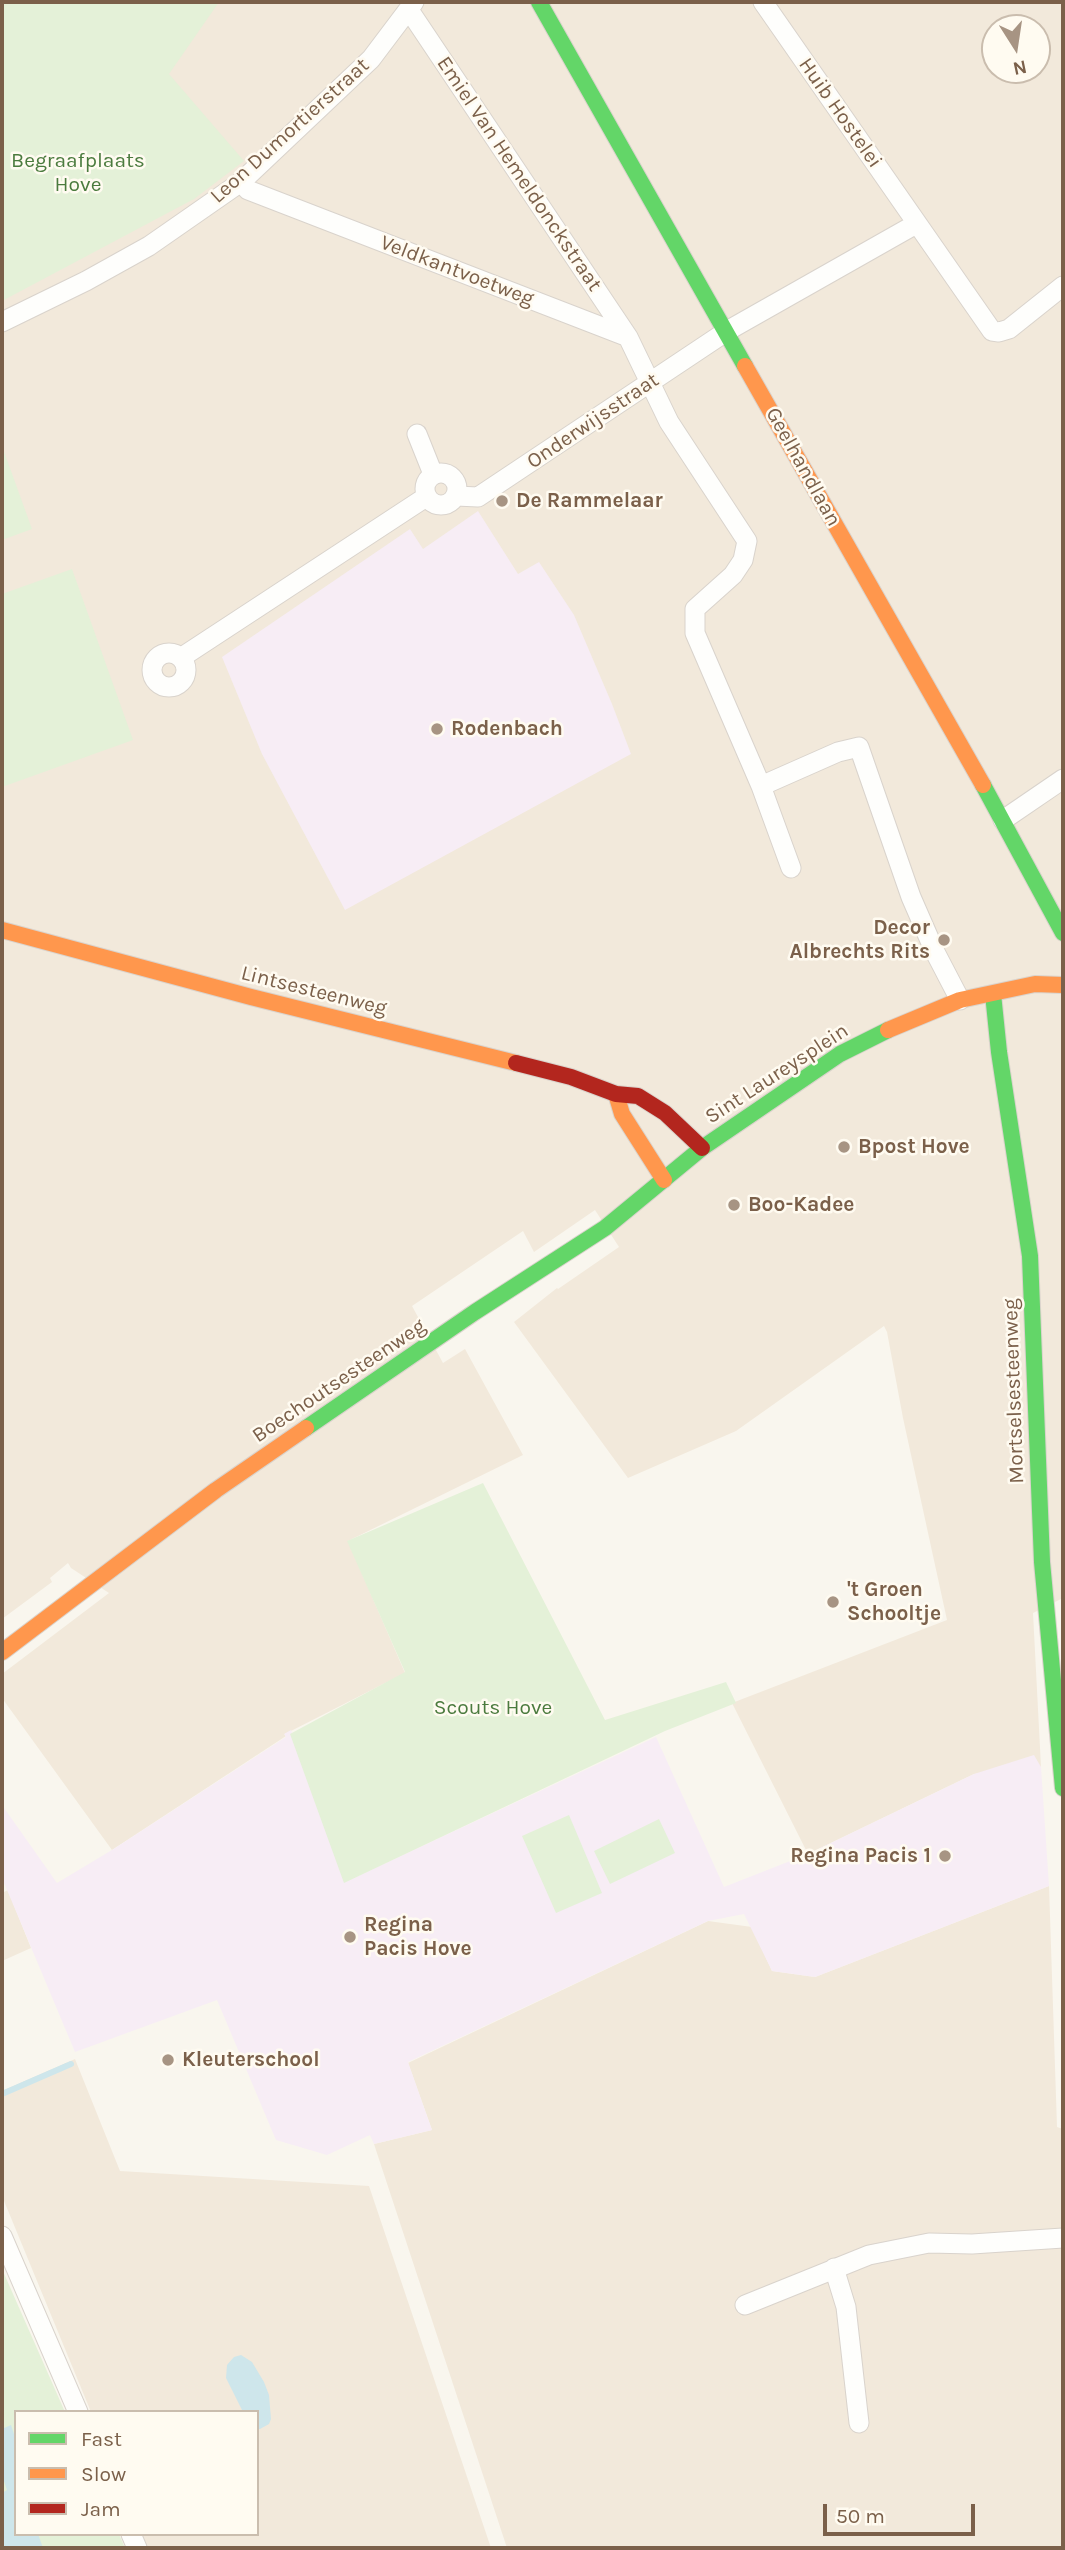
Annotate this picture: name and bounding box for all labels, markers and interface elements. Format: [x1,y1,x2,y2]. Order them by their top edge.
north arrow [981,14,1051,84]
street label: Emiel Van Hemeldonckstraat [431,52,607,296]
street label: Leon Dumortierstraat [205,53,375,209]
street label: Huib Hostelei [793,53,887,173]
text: N [1011,55,1029,80]
park label: Begraafplaats Hove [11,148,145,198]
street label: Veldkantvoetweg [377,230,537,312]
street label: Onderwijsstraat [522,368,664,474]
street label: Geelhandlaan [760,403,846,531]
place label: De Rammelaar [516,488,663,514]
marker: De Rammelaar [494,493,510,509]
place label: Rodenbach [451,716,563,742]
marker: Rodenbach [429,721,445,737]
place label: Decor Albrechts Rits [790,915,930,965]
marker: Decor Albrechts Rits [936,932,952,948]
street label: Lintsesteenweg [238,961,390,1021]
street label: Sint Laureysplein [701,1018,853,1130]
place label: Bpost Hove [858,1134,970,1160]
marker: Bpost Hove [836,1139,852,1155]
place label: Boo-Kadee [748,1192,854,1218]
marker: Boo-Kadee [726,1197,742,1213]
street label: Mortselsesteenweg [998,1298,1030,1484]
street label: Boechoutsesteenweg [247,1314,431,1448]
place label: 't Groen Schooltje [847,1577,941,1627]
marker: 't Groen Schooltje [825,1594,841,1610]
park label: Scouts Hove [434,1695,552,1721]
place label: Regina Pacis 1 [790,1843,931,1869]
marker: Regina Pacis 1 [937,1848,953,1864]
place label: Regina Pacis Hove [364,1912,472,1962]
marker: Regina Pacis Hove [342,1929,358,1945]
place label: Kleuterschool [182,2047,320,2073]
marker: Kleuterschool [160,2052,176,2068]
legend [14,2410,259,2536]
text: Fast [81,2427,122,2451]
text: Slow [81,2462,126,2486]
scale bar [827,2490,979,2534]
text: Jam [81,2497,121,2521]
text: 50 m [836,2504,885,2528]

